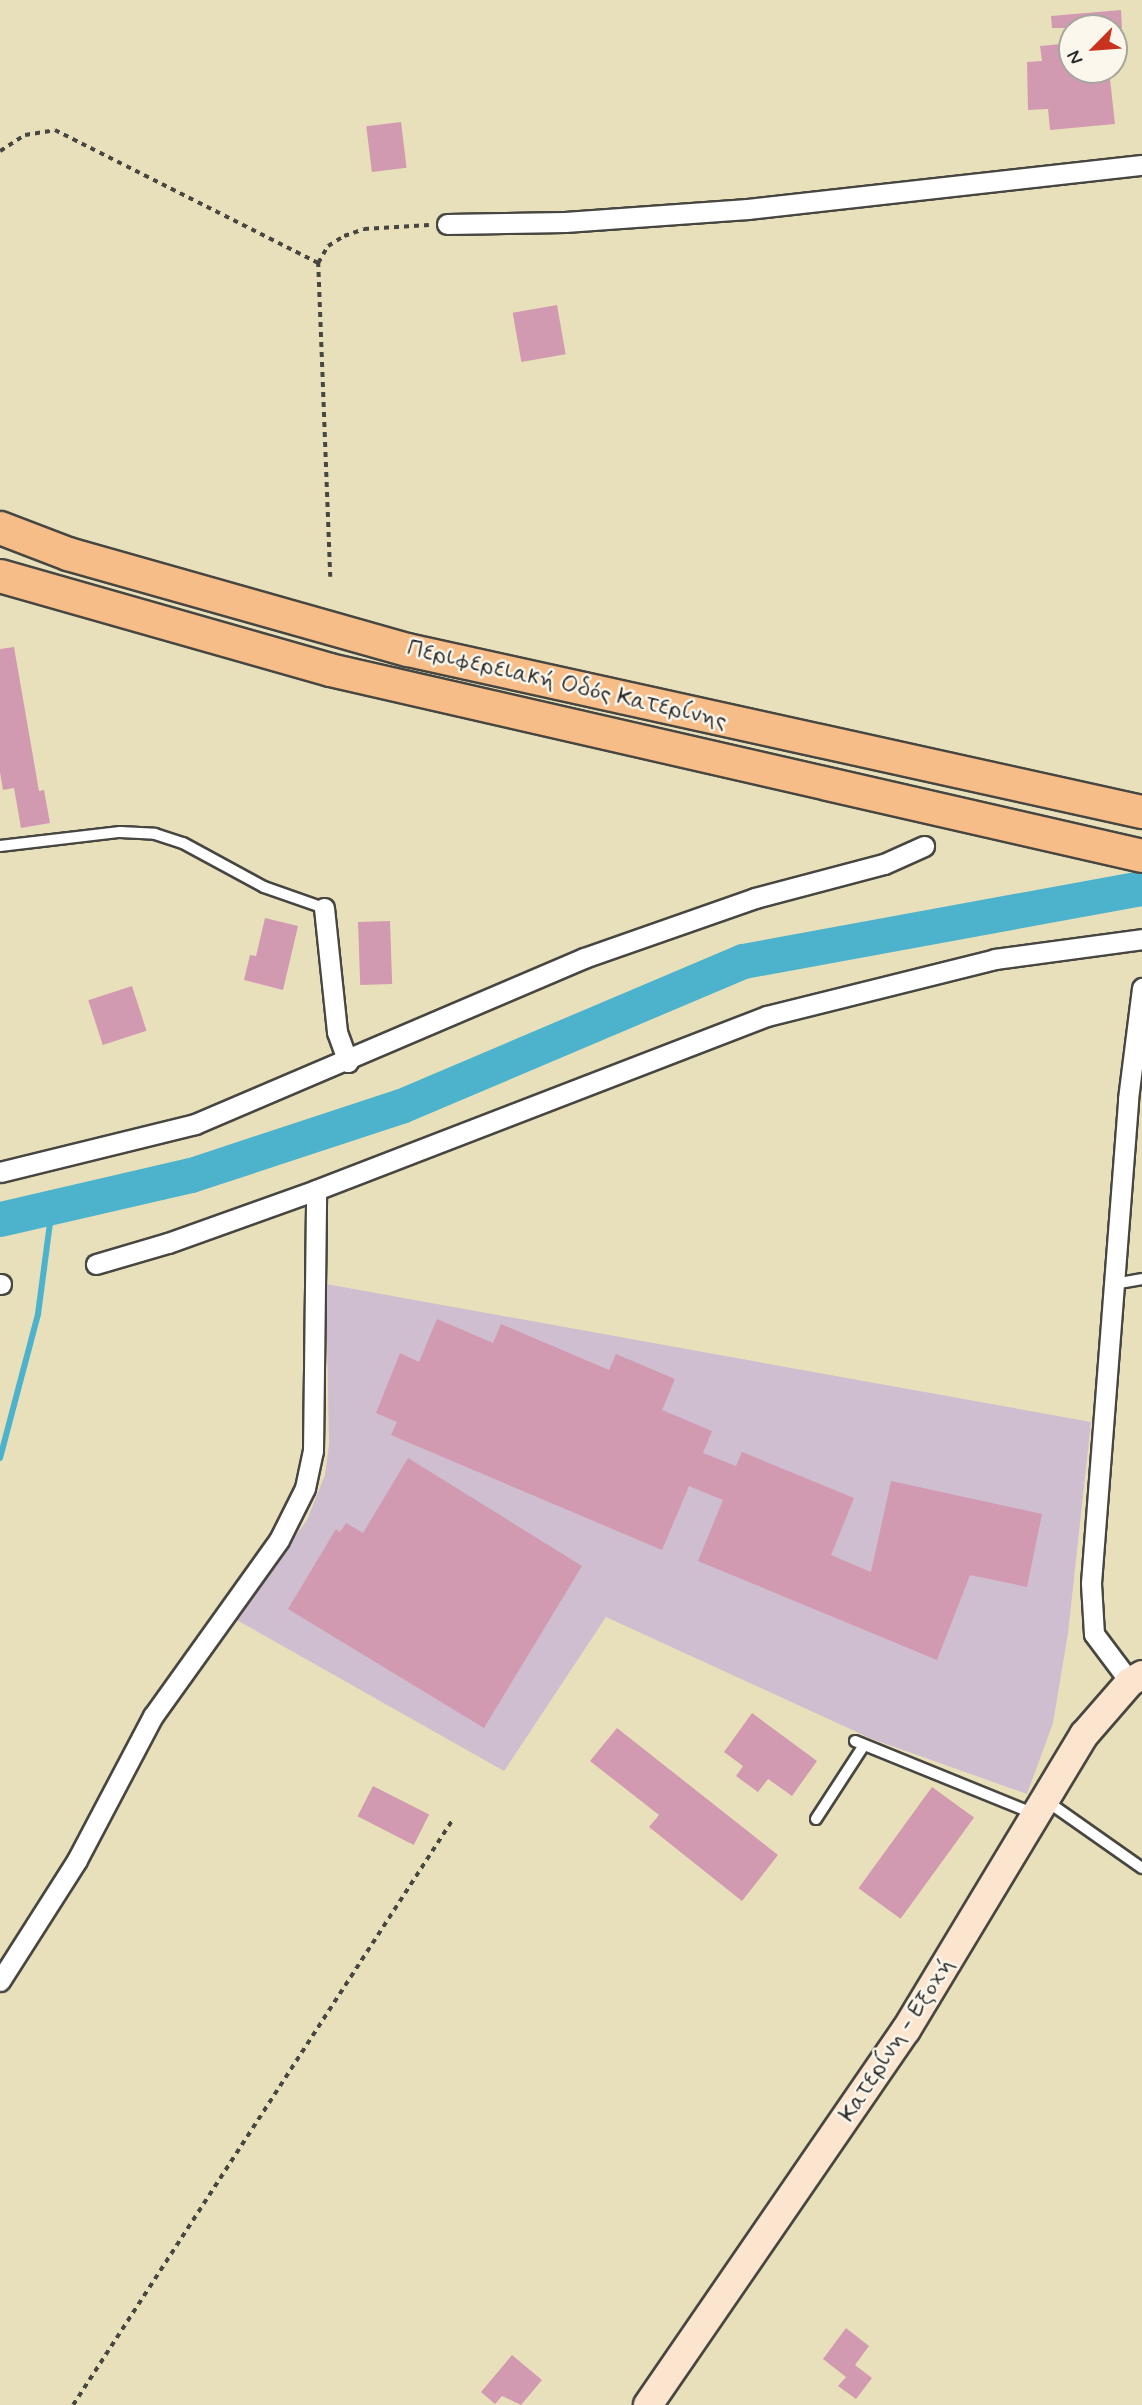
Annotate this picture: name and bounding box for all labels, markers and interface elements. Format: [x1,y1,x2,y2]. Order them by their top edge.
north arrow [1058,14,1128,84]
text: N [1061,46,1089,68]
street label: Περιφερειακή Οδός Κατερίνης [404,634,730,736]
street label: Κατερίνη - Εξοχή [833,1952,961,2128]

